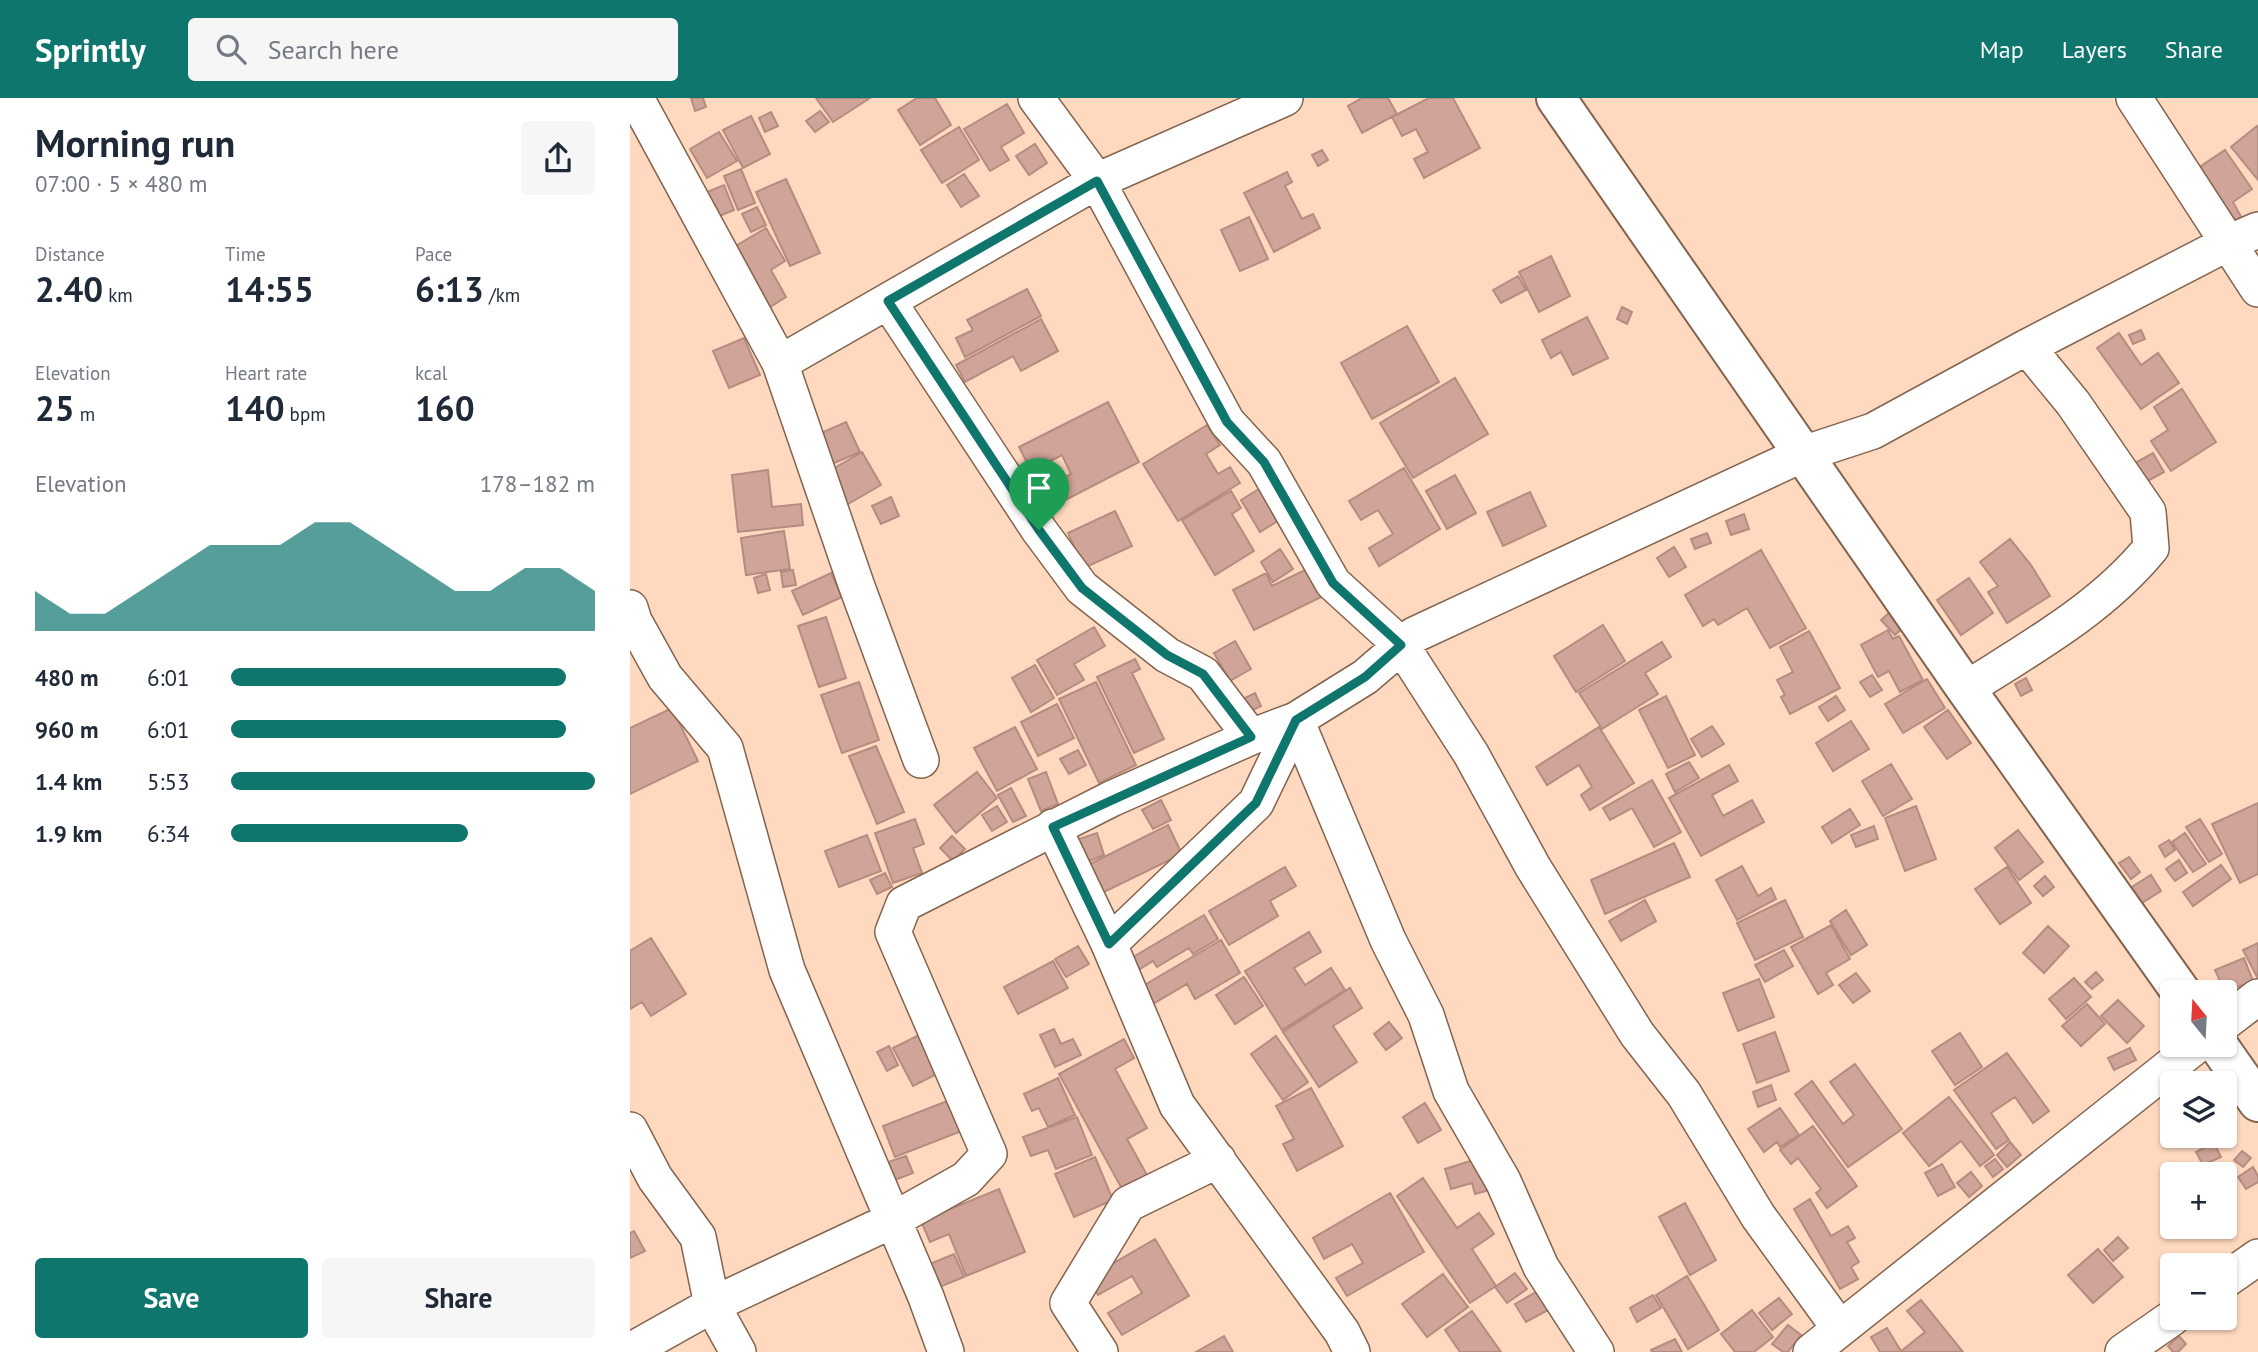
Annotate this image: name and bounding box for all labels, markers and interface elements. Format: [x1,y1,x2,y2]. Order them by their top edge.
search box [188,18,678,81]
text: Sprintly [35,28,146,71]
icon: search [212,30,250,68]
text: Search here [268,33,399,66]
text: Map [1980,34,2024,65]
text: Layers [2062,34,2127,65]
text: Share [2165,34,2223,65]
text: Morning run [35,118,235,167]
button: share [521,121,595,195]
text: 07:00 · 5 × 480 m [35,169,207,198]
text: Distance [35,242,105,266]
text: Time [225,242,266,266]
text: Pace [415,242,452,266]
text: 2.40 [35,266,103,312]
text: 14:55 [225,266,314,312]
text: 6:13 [415,266,484,312]
text: km [103,283,133,307]
text: /km [484,283,520,307]
text: Elevation [35,361,111,385]
text: Heart rate [225,361,307,385]
text: kcal [415,361,447,385]
text: 25 [35,385,75,431]
text: 140 [225,385,285,431]
text: 160 [415,385,475,431]
text: m [75,402,95,426]
text: bpm [285,402,326,426]
pin [1009,458,1069,530]
text: Elevation [35,469,127,498]
text: 178–182 m [480,469,595,498]
icon: arrive [1020,469,1058,507]
text: 480 m [35,663,98,692]
text: 6:01 [147,663,190,692]
text: 960 m [35,715,98,744]
text: 6:01 [147,715,190,744]
text: 1.4 km [35,767,102,796]
text: 5:53 [147,767,190,796]
text: 1.9 km [35,819,102,848]
text: 6:34 [147,819,190,848]
north arrow [2160,980,2236,1057]
map controls [2160,980,2237,1330]
button: layers [2160,1071,2237,1148]
button: + [2160,1162,2237,1239]
button: − [2160,1253,2237,1330]
button: Save [35,1258,308,1338]
button: Share [322,1258,595,1338]

